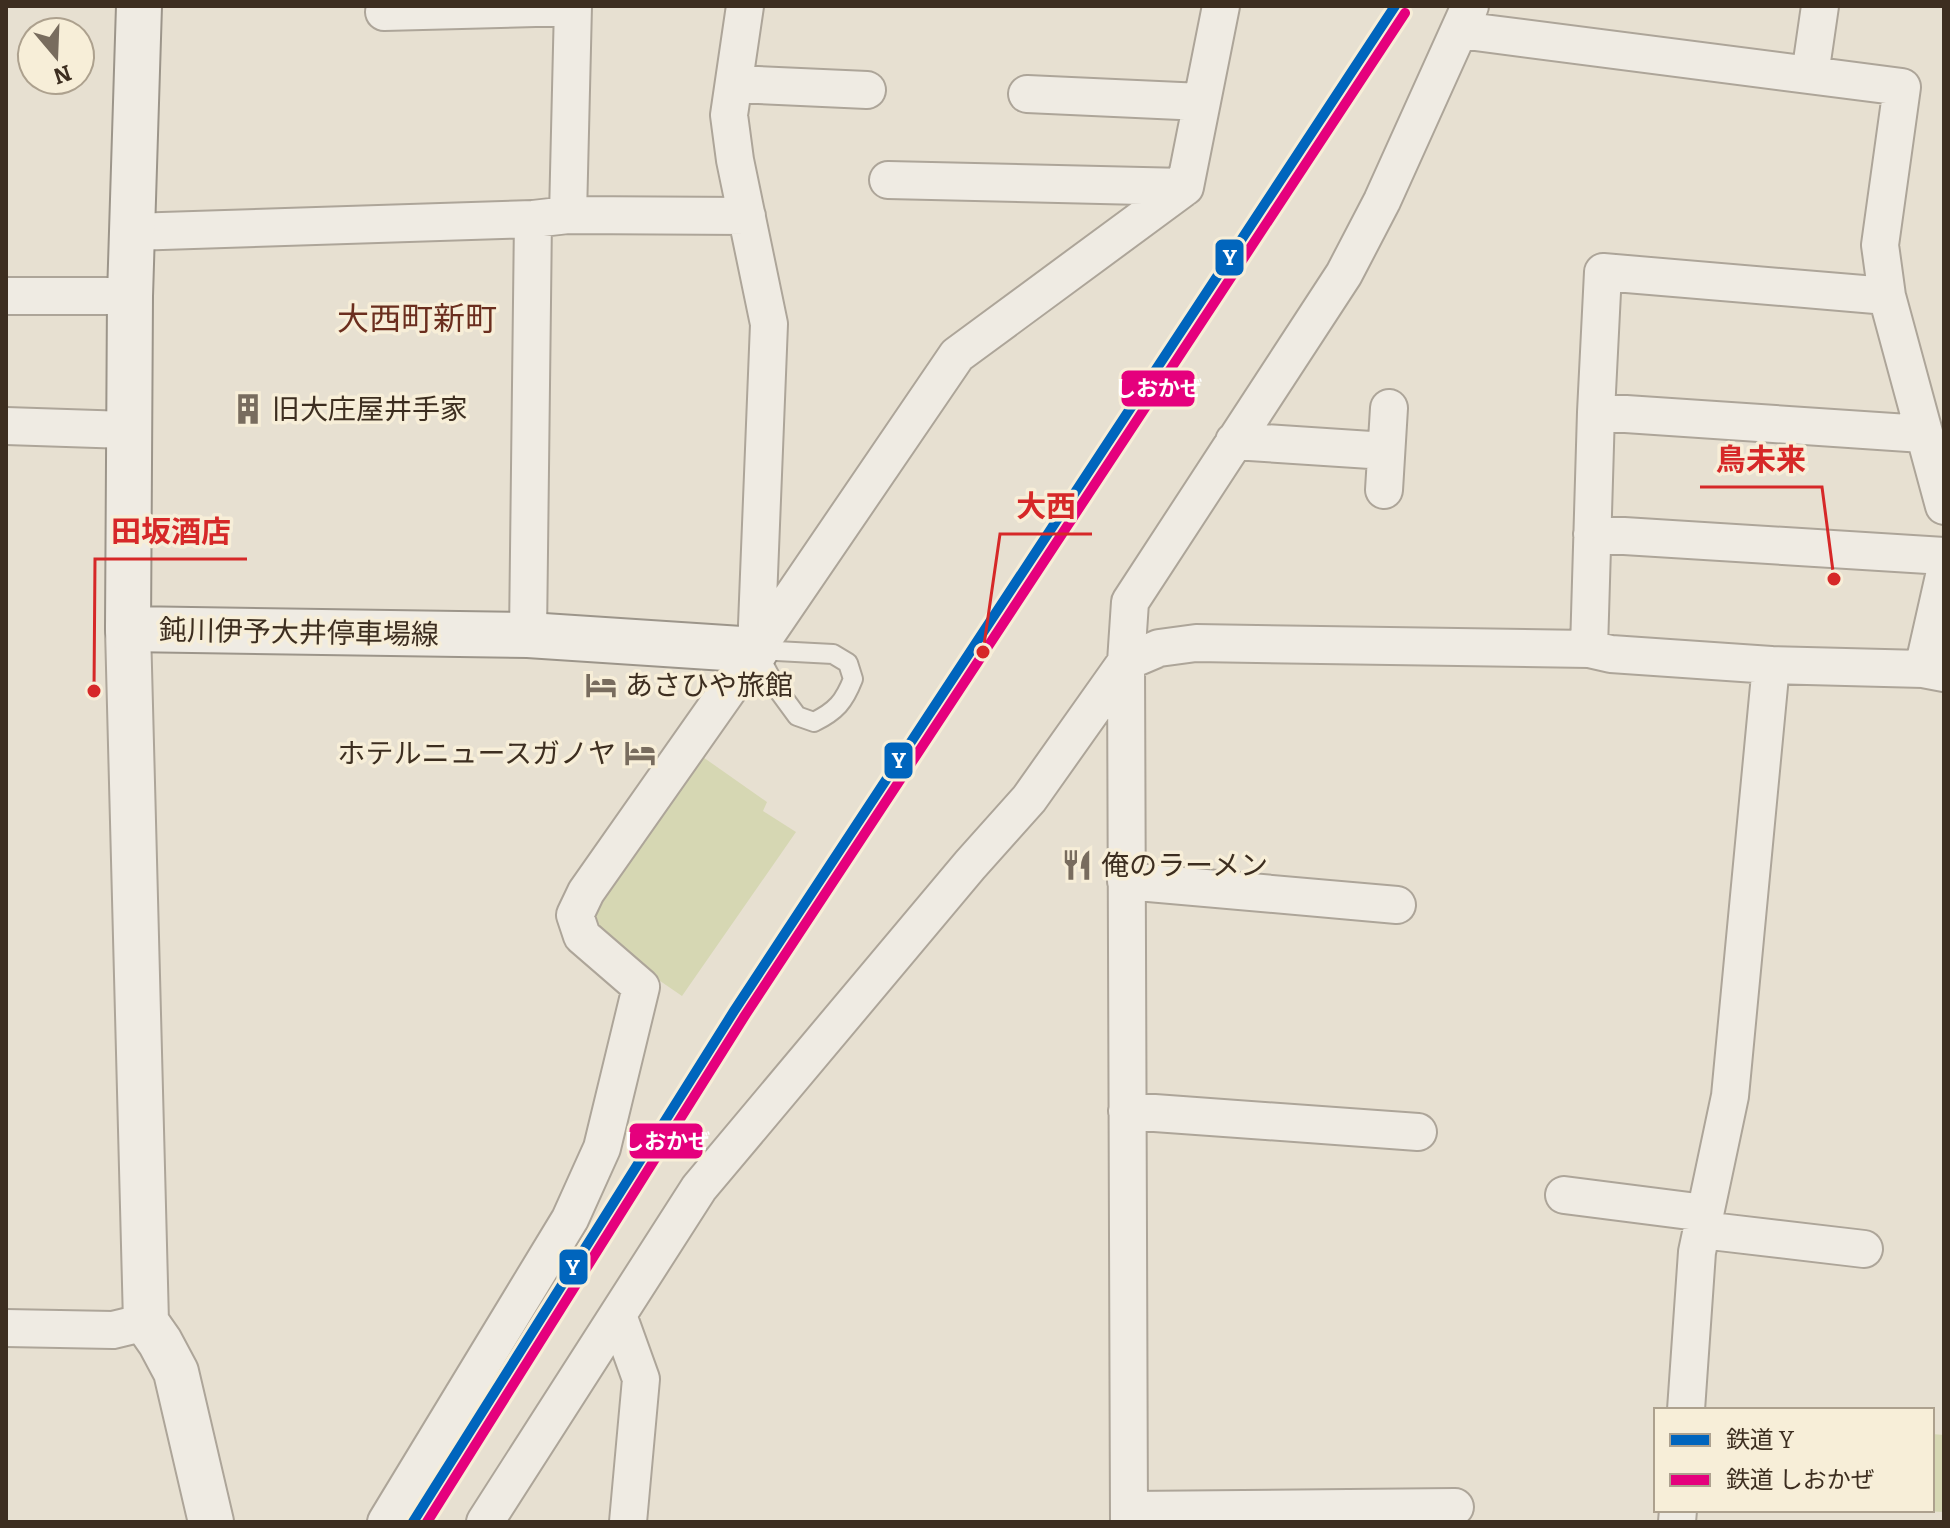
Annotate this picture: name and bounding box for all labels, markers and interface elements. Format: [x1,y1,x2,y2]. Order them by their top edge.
north arrow [16,16,96,96]
text: N [50,59,75,90]
line badge: Y [1214,238,1245,277]
text: Y [1223,244,1238,271]
district label: 大西町新町 [337,300,497,338]
line badge: しおかぜ [1120,369,1196,408]
text: しおかぜ [1114,375,1202,402]
building icon: 旧大庄屋井手家 [231,392,265,426]
place label: 旧大庄屋井手家 [272,393,468,426]
callout: 鳥未来 [1700,433,1822,487]
text: 鳥未来 [1716,442,1806,478]
callout: 大西 [1000,480,1092,534]
text: 大西 [1016,489,1076,525]
callout: 田坂酒店 [95,505,247,559]
text: 田坂酒店 [111,514,231,550]
street label: 鈍川伊予大井停車場線 [159,614,439,651]
hotel icon: あさひや旅館 [584,668,618,702]
place label: あさひや旅館 [625,669,793,702]
hotel icon: ホテルニュースガノヤ [623,736,657,770]
place label: ホテルニュースガノヤ [337,737,616,770]
line badge: Y [883,741,914,780]
text: Y [892,747,907,774]
restaurant icon: 俺のラーメン [1060,848,1094,882]
place label: 俺のラーメン [1101,849,1268,882]
line badge: しおかぜ [628,1122,704,1160]
text: しおかぜ [622,1128,710,1155]
line badge: Y [558,1248,589,1286]
text: Y [566,1254,581,1281]
legend [1654,1408,1934,1512]
text: 鉄道 Y [1726,1426,1795,1454]
text: 鉄道 しおかぜ [1726,1466,1875,1494]

